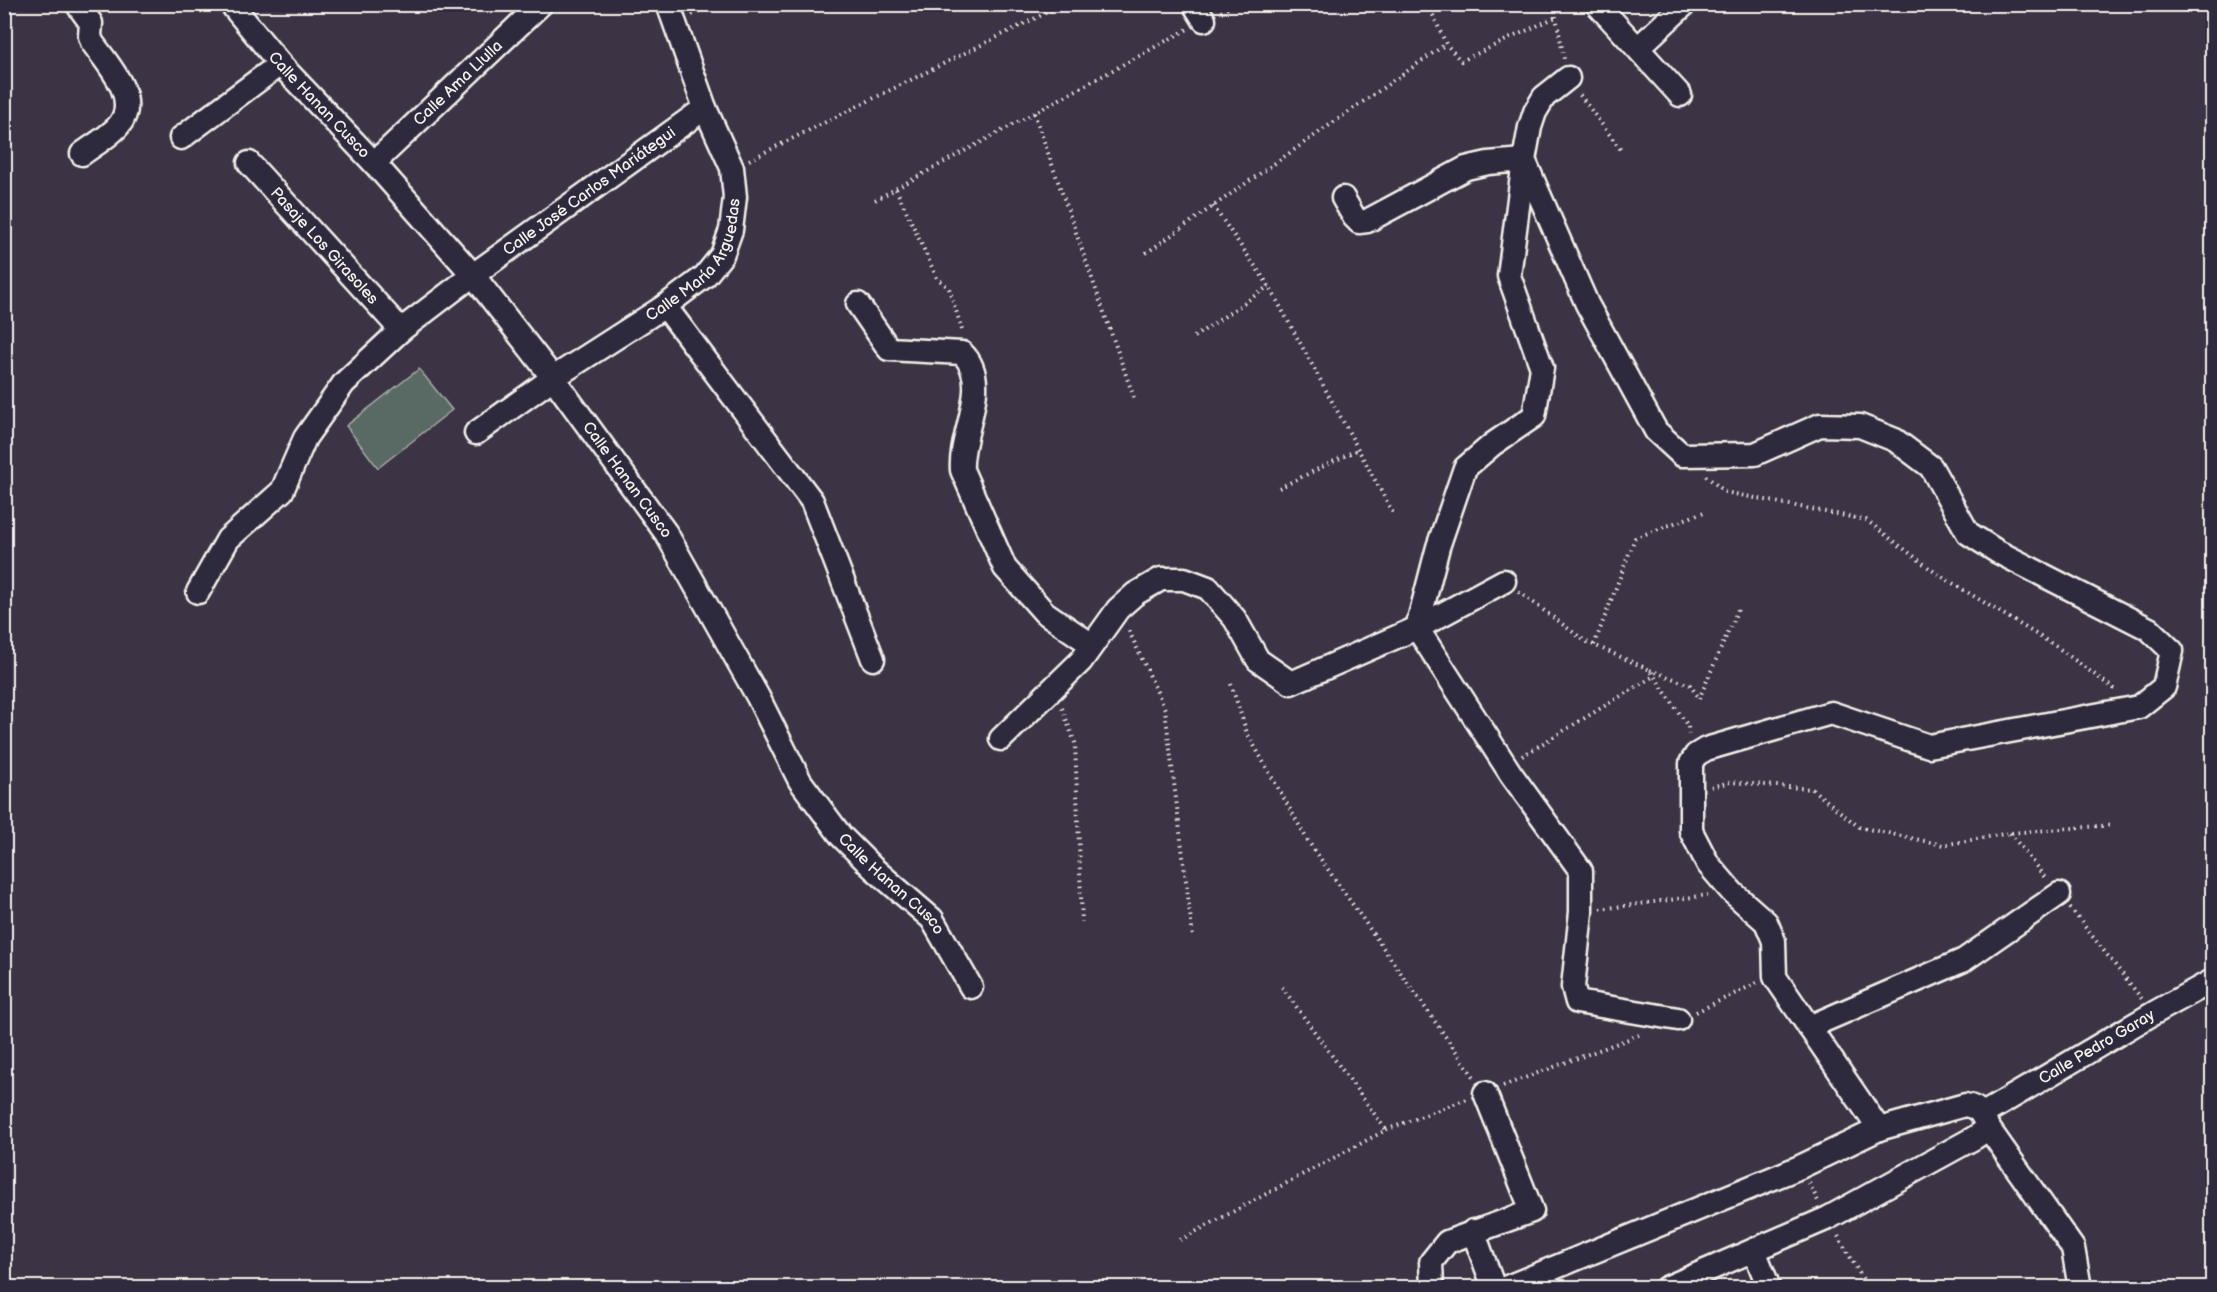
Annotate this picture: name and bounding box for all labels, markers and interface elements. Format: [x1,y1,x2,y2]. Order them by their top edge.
street label: Calle Ama Llulla [410,36,506,130]
street label: Calle Hanan Cusco [264,48,374,162]
street label: Calle José Carlos Mariátegui [499,123,679,260]
street label: Pasaje Los Girasoles [266,183,382,308]
street label: Calle María Arguedas [642,197,744,325]
street label: Calle Hanan Cusco [579,418,676,542]
street label: Calle Hanan Cusco [834,829,948,938]
street label: Calle Pedro Garay [2035,1005,2159,1088]

